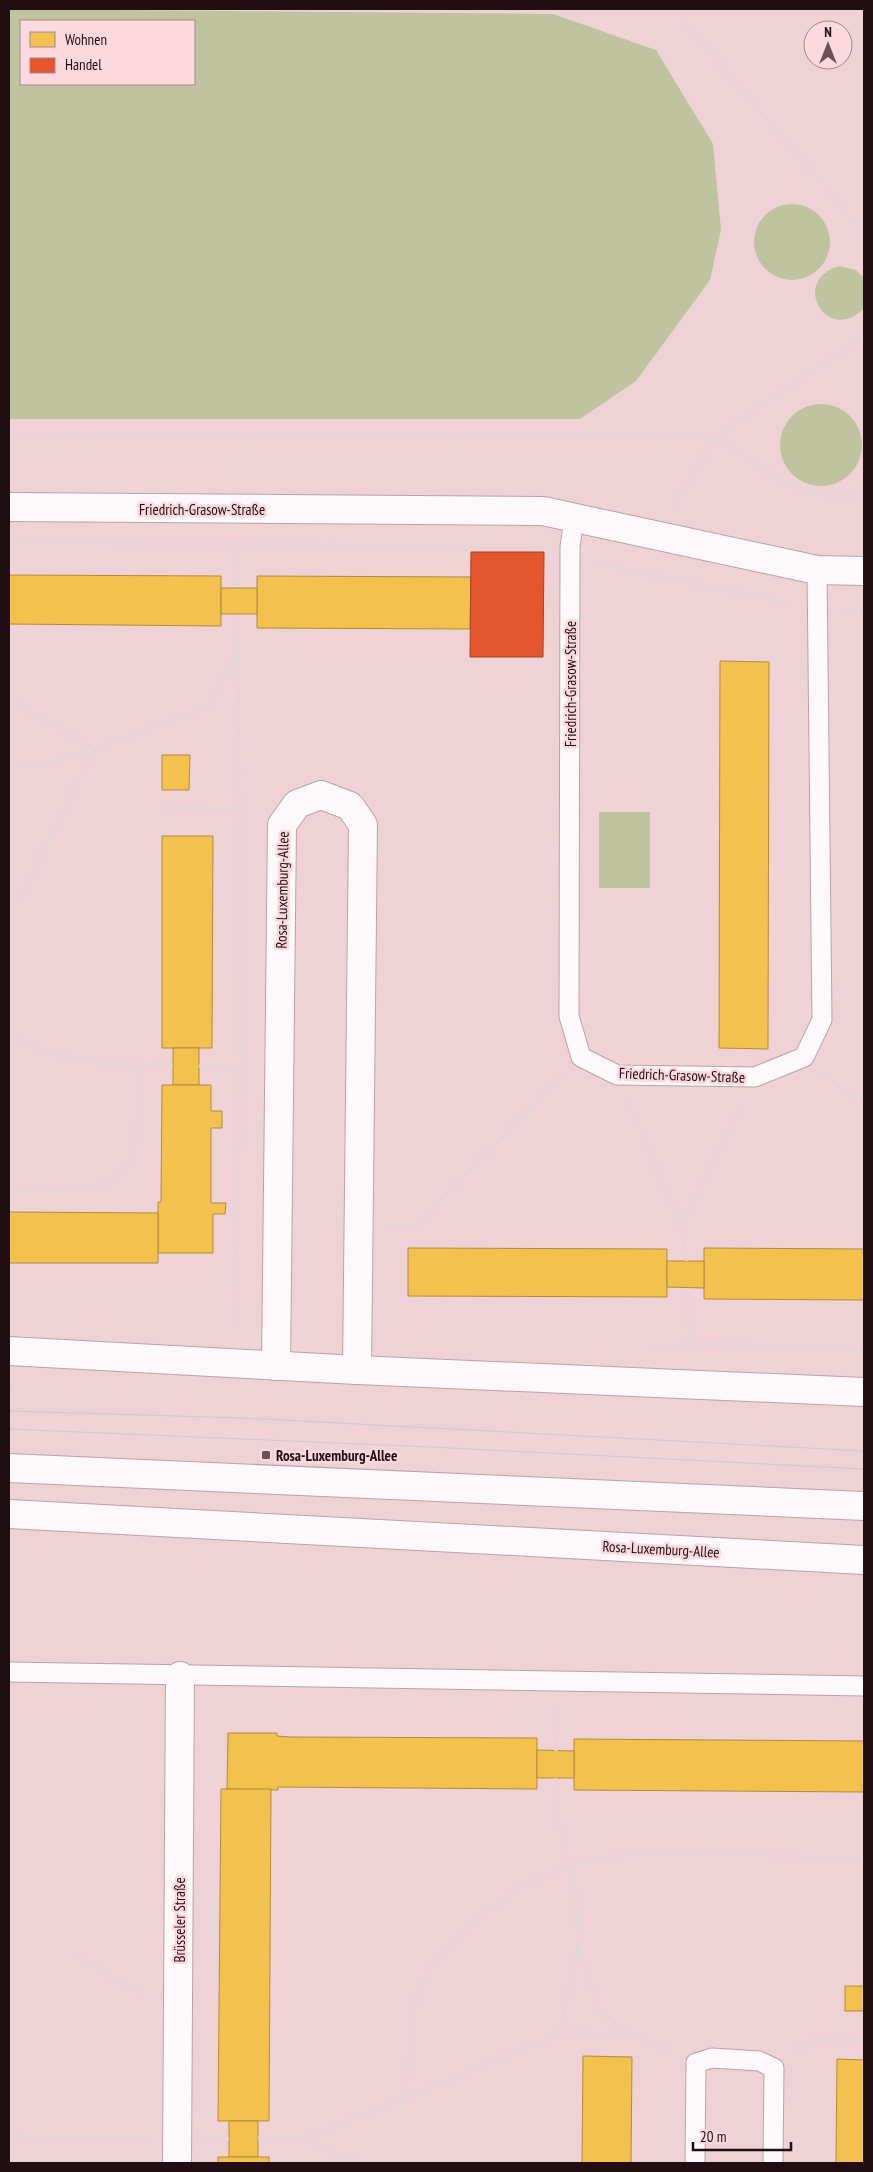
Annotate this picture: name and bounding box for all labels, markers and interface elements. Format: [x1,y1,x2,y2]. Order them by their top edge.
legend [20,20,195,85]
north arrow [803,20,853,70]
text: N [824,23,832,41]
text: Wohnen [65,30,107,49]
text: Handel [65,55,102,74]
street label: Friedrich-Grasow-Straße [139,500,265,519]
street label: Friedrich-Grasow-Straße [561,621,580,747]
street label: Rosa-Luxemburg-Allee [271,831,293,949]
street label: Friedrich-Grasow-Straße [619,1063,745,1087]
place label: Rosa-Luxemburg-Allee [276,1446,397,1465]
marker: Rosa-Luxemburg-Allee [260,1449,272,1461]
street label: Rosa-Luxemburg-Allee [602,1536,720,1562]
street label: Brüsseler Straße [170,1877,189,1963]
scale bar [693,2120,790,2152]
text: 20 m [700,2127,726,2146]

